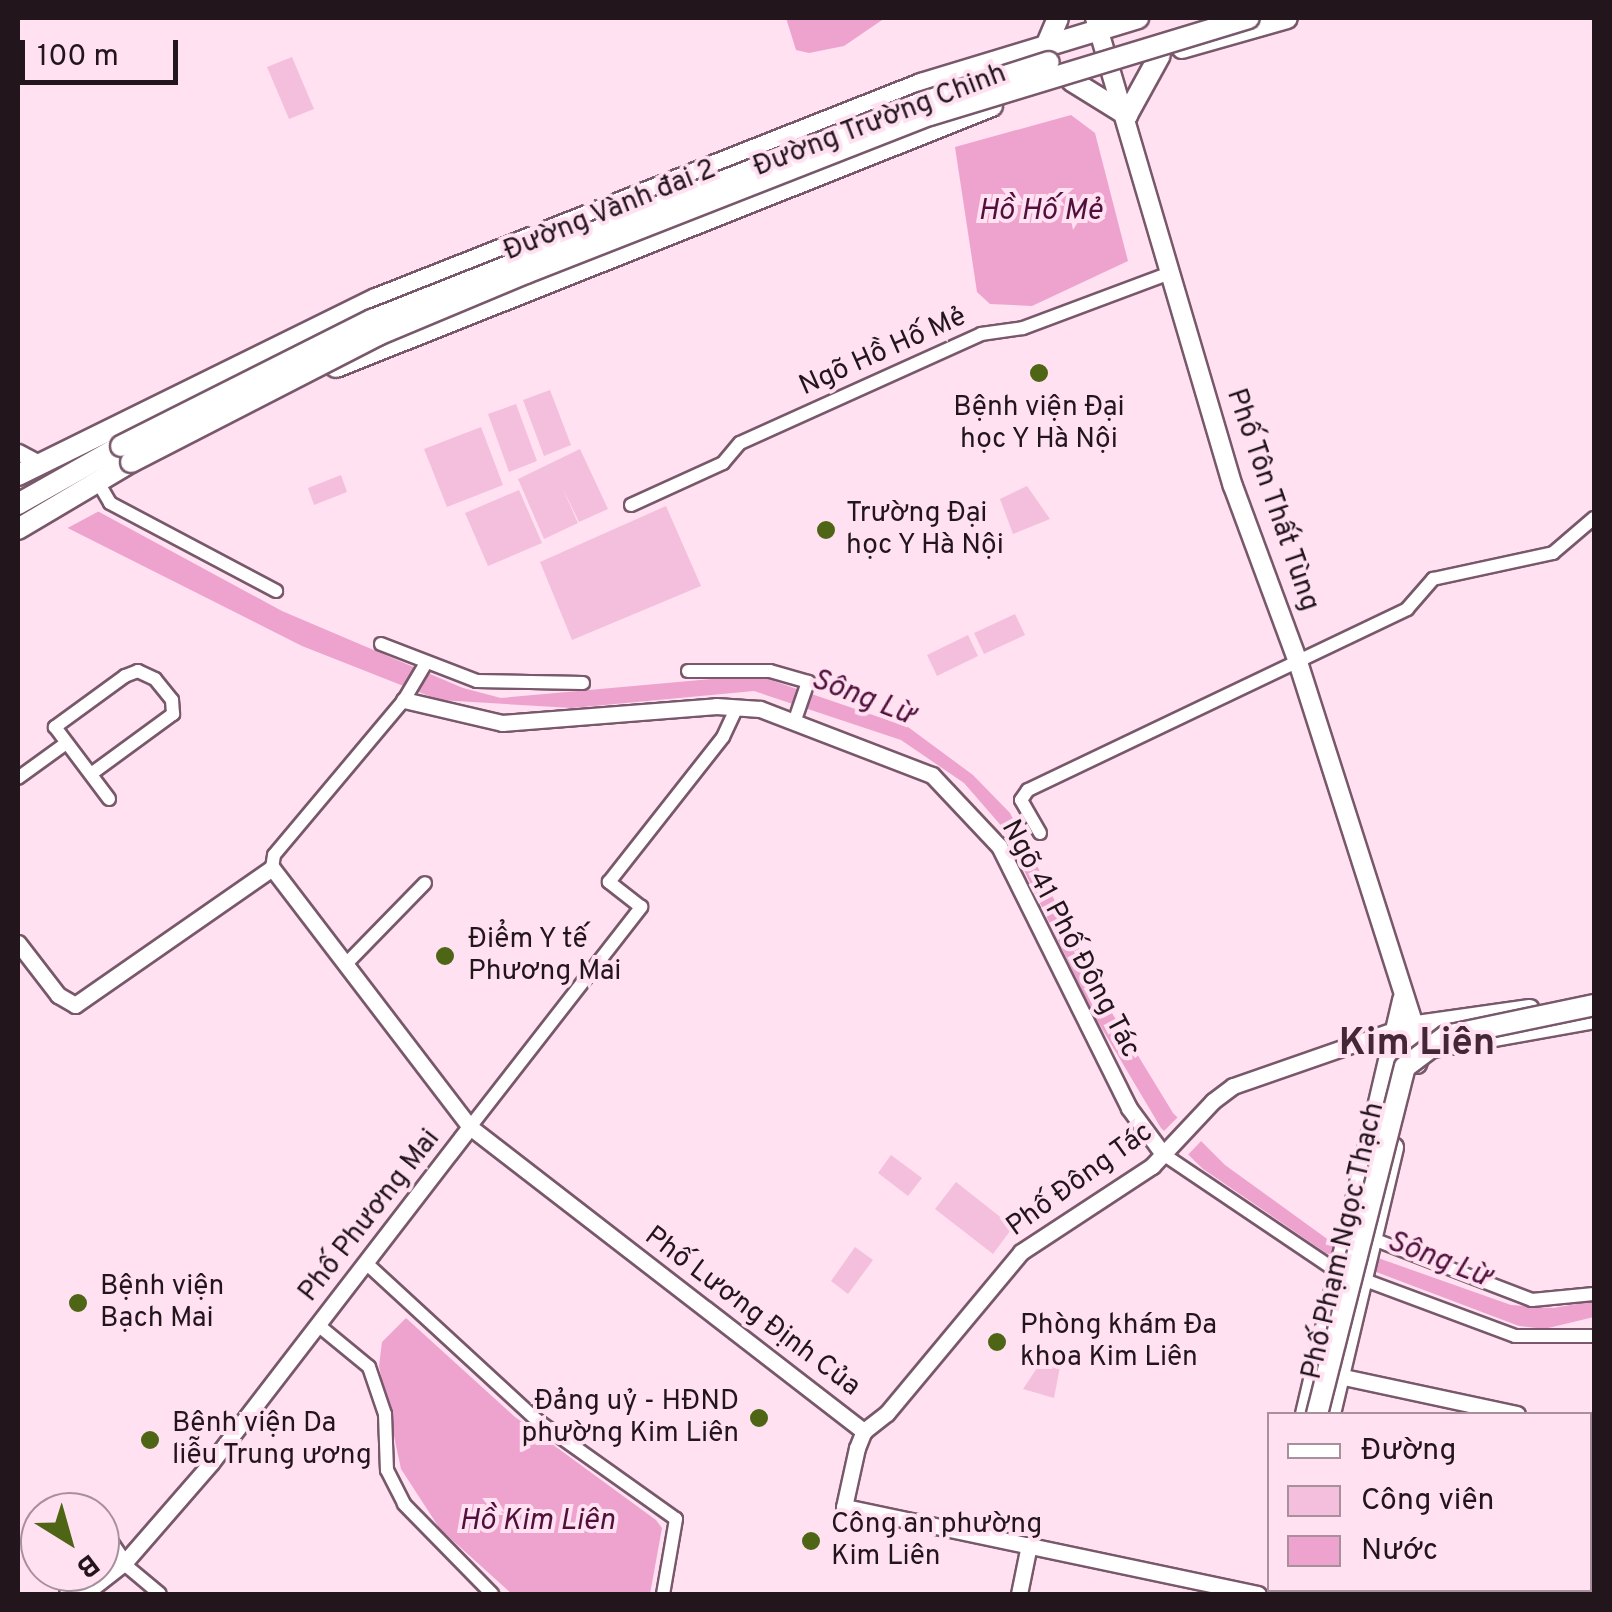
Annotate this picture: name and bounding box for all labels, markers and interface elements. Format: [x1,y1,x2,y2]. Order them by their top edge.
scale bar [25,20,182,82]
text: 100 m [37,39,119,76]
street label: Đường Trường Chinh [748,57,1012,185]
street label: Đường Vành đai 2 [499,153,721,269]
water label: Hồ Hố Mẻ [978,194,1102,230]
street label: Ngõ Hồ Hố Mẻ [794,300,972,404]
marker: Bệnh viện Đại học Y Hà Nội [1026,360,1052,386]
street label: Phố Tôn Thất Tùng [1218,383,1326,617]
place label: Bệnh viện Đại học Y Hà Nội [953,391,1125,457]
place label: Trường Đại học Y Hà Nội [846,497,1006,563]
marker: Trường Đại học Y Hà Nội [815,519,837,541]
water label: Sông Lừ [805,663,921,735]
street label: Ngõ 41 Phố Đông Tác [993,814,1147,1064]
place label: Điểm Y tế Phương Mai [468,923,621,989]
marker: Điểm Y tế Phương Mai [432,943,458,969]
district label: Kim Liên [1339,1022,1495,1068]
street label: Phố Phạm Ngọc Thạch [1296,1099,1392,1383]
street label: Phố Đông Tác [1000,1116,1160,1244]
street label: Phố Phương Mai [292,1123,448,1309]
street label: Phố Lương Định Của [637,1220,867,1404]
water label: Sông Lừ [1381,1225,1497,1297]
place label: Bệnh viện Bạch Mai [100,1270,224,1336]
marker: Bệnh viện Bạch Mai [65,1290,91,1316]
place label: Phòng khám Đa khoa Kim Liên [1020,1309,1217,1375]
marker: Phòng khám Đa khoa Kim Liên [984,1329,1010,1355]
place label: Đảng uỷ - HĐND phường Kim Liên [521,1385,739,1451]
place label: Bệnh viện Da liễu Trung ương [172,1407,373,1473]
marker: Đảng uỷ - HĐND phường Kim Liên [748,1407,770,1429]
legend [1267,1412,1592,1592]
marker: Bệnh viện Da liễu Trung ương [137,1427,163,1453]
text: Đường [1361,1433,1456,1470]
text: Công viên [1361,1483,1494,1520]
north arrow [20,1492,120,1592]
water label: Hồ Kim Liên [459,1504,615,1540]
place label: Công an phường Kim Liên [831,1508,1042,1574]
marker: Công an phường Kim Liên [800,1530,822,1552]
text: Nước [1361,1533,1438,1570]
text: B [68,1544,105,1585]

